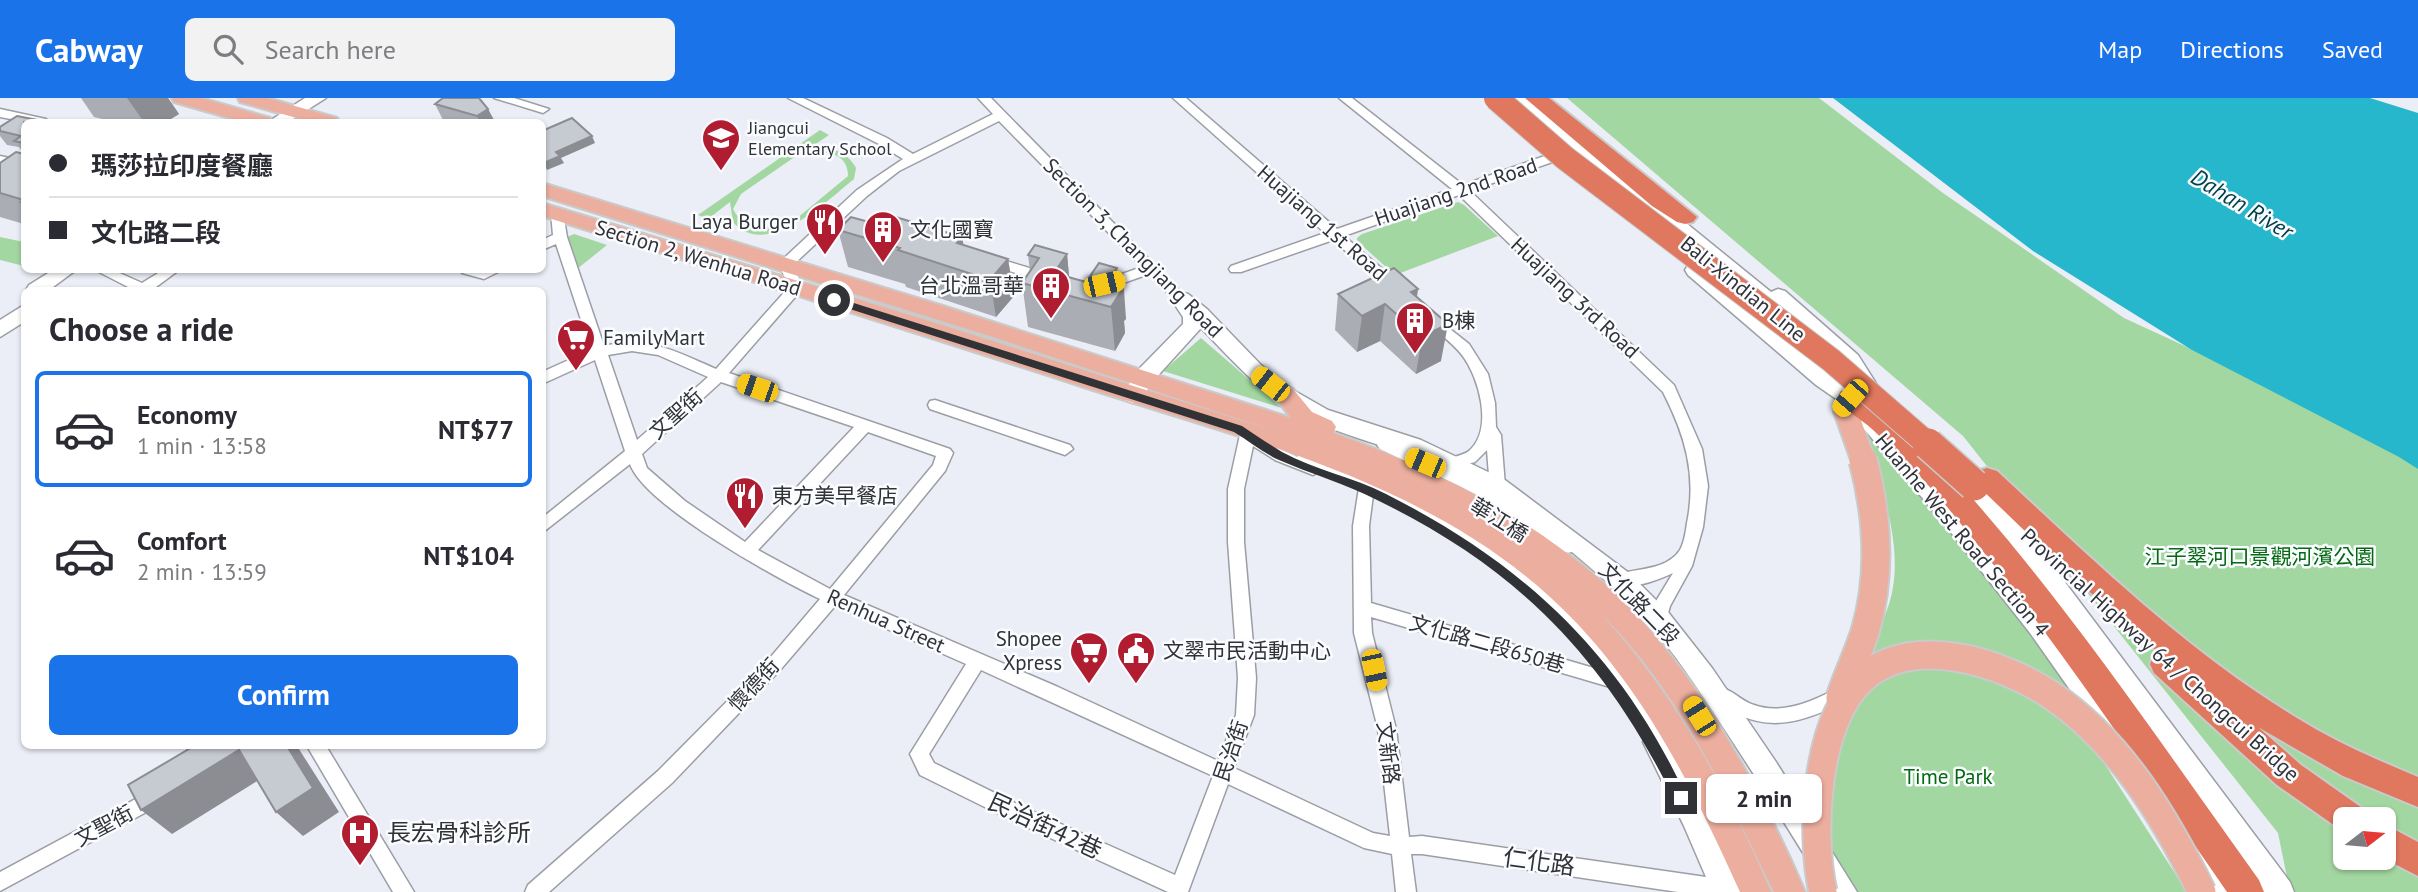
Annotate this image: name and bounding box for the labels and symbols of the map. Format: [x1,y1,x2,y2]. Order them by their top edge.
place label: Jiangcui Elementary School [747,116,892,160]
school or university icon: Jiangcui Elementary School [700,117,742,172]
street label: Huajiang 2nd Road [1371,151,1541,232]
street label: Section 3, Changjiang Road [1038,152,1229,343]
street label: Huajiang 1st Road [1252,159,1393,286]
water label: Dahan River [2186,162,2300,246]
restaurant icon: Laya Burger [804,201,846,256]
place label: Laya Burger [692,208,798,235]
building icon: 文化國寶 [862,209,904,264]
street label: Section 2, Wenhua Road [592,213,804,302]
place label: 文化國寶 [910,216,994,243]
street label: Bali-Xindian Line [1675,230,1811,347]
street label: Huajiang 3rd Road [1505,231,1645,364]
building icon: 台北溫哥華 [1030,265,1072,320]
car [1082,269,1127,299]
place label: 台北溫哥華 [919,272,1024,299]
route start [818,284,850,316]
building icon: B棟 [1394,300,1436,355]
place label: B棟 [1442,307,1475,334]
supermarket icon: FamilyMart [555,317,597,372]
place label: FamilyMart [603,324,705,351]
car [1247,363,1294,405]
car [734,371,781,405]
car [1829,375,1872,421]
street label: 文聖街 [643,383,708,445]
street label: Huanhe West Road Section 4 [1869,428,2055,642]
car [1402,445,1449,481]
restaurant icon: 東方美早餐店 [724,475,766,530]
place label: 東方美早餐店 [772,482,898,509]
street label: 華江橋 [1465,491,1533,548]
street label: Provincial Highway 64 / Chongcui Bridge [2015,522,2305,787]
park label: 江子翠河口景觀河濱公園 [2145,543,2376,570]
street label: 文化路二段 [1593,557,1686,651]
street label: Renhua Street [823,583,949,659]
street label: 文化路二段650巷 [1406,608,1568,679]
place label: Shopee Xpress [996,625,1062,676]
supermarket icon: Shopee Xpress [1068,630,1110,685]
public building icon: 文翠市民活動中心 [1115,630,1157,685]
place label: 文翠市民活動中心 [1163,637,1331,664]
car [1360,647,1389,693]
street label: 懷德街 [722,652,785,717]
car [1679,693,1720,739]
street label: 民治街 [1208,717,1254,785]
street label: 文新路 [1371,720,1406,786]
park label: Time Park [1903,763,1993,790]
callout: 2 min [1706,774,1821,822]
route end [1665,782,1697,814]
street label: 民治街42巷 [983,786,1107,865]
street label: 文聖街 [70,799,138,852]
north arrow [2333,807,2396,870]
hospital icon: 長宏骨科診所 [339,812,381,867]
place label: 長宏骨科診所 [387,817,531,848]
street label: 仁化路 [1501,841,1577,882]

